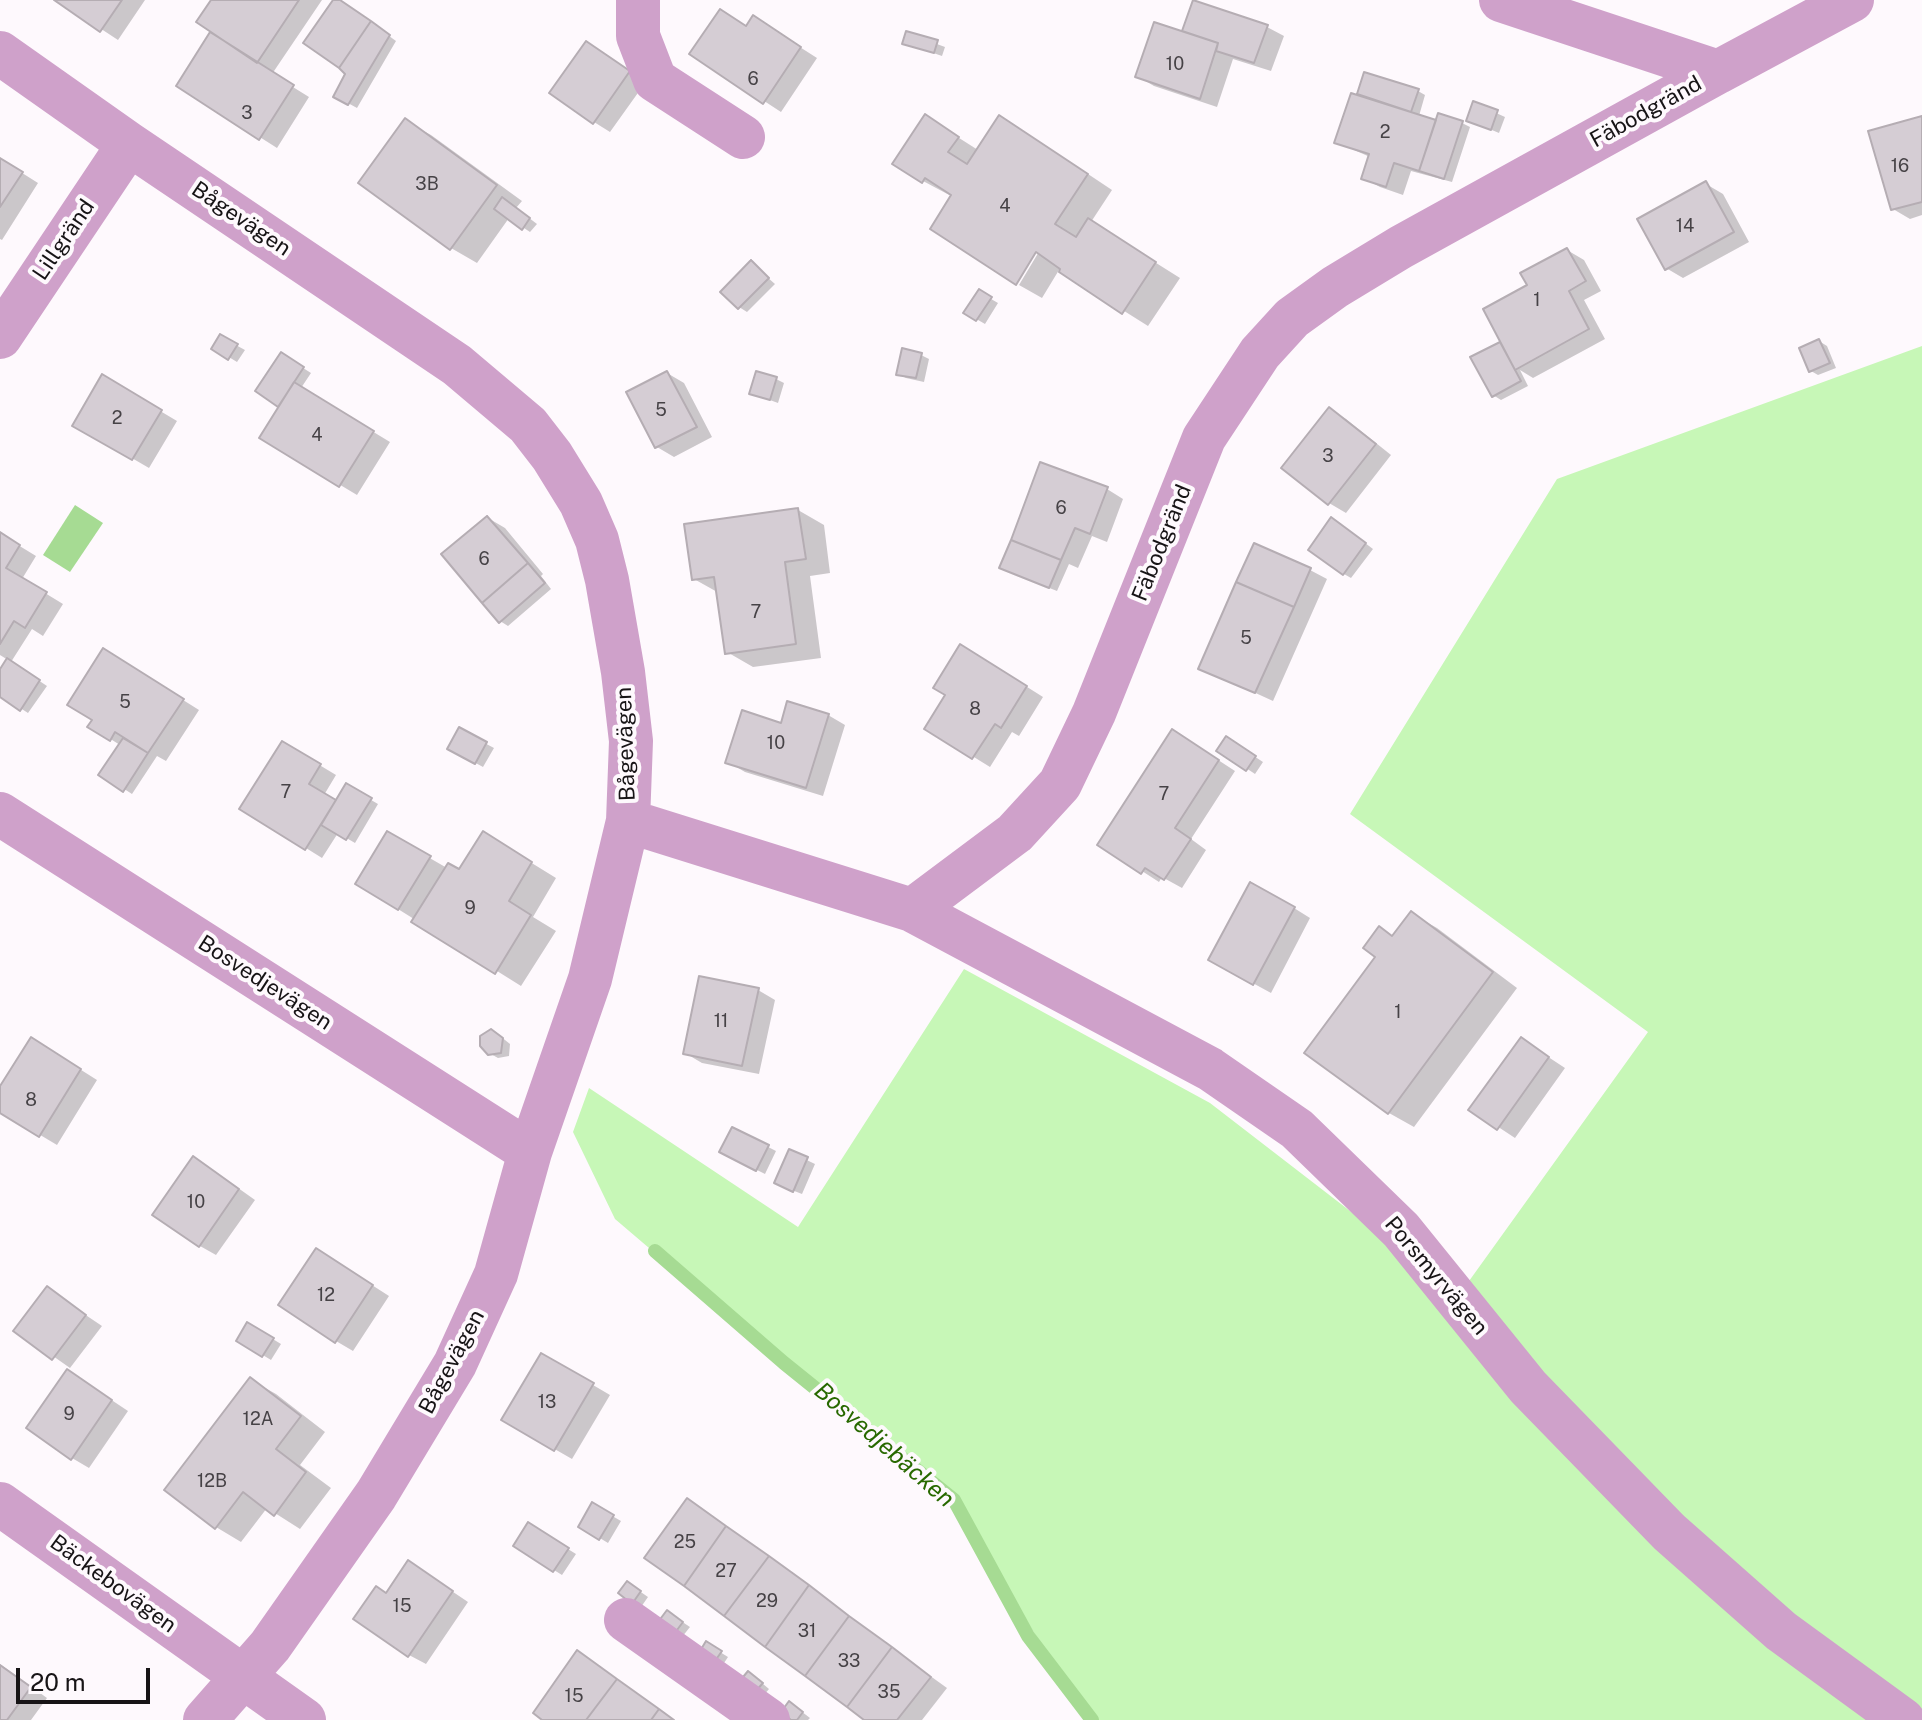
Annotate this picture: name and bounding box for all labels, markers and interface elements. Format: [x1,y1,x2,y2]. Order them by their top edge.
house number: 10 [1166,53,1184,75]
house number: 6 [747,68,759,90]
street label: Fäbodgränd [1586,71,1706,153]
house number: 3 [241,102,253,124]
house number: 2 [1380,121,1390,143]
house number: 16 [1891,155,1909,177]
house number: 3B [415,173,439,195]
street label: Bågevägen [186,176,296,262]
street label: Lillgränd [27,195,101,285]
house number: 4 [999,195,1011,217]
house number: 14 [1676,215,1694,237]
house number: 1 [1533,289,1541,311]
house number: 5 [655,399,667,421]
house number: 2 [112,407,122,429]
house number: 4 [311,424,323,446]
house number: 3 [1322,445,1334,467]
street label: Fäbodgränd [1127,481,1197,605]
house number: 6 [1055,497,1067,519]
house number: 6 [478,548,490,570]
house number: 7 [751,601,761,623]
house number: 5 [1240,627,1252,649]
street label: Bågevägen [611,687,641,801]
house number: 5 [119,691,131,713]
house number: 8 [969,698,981,720]
house number: 10 [767,732,785,754]
house number: 7 [281,781,291,803]
house number: 7 [1159,783,1169,805]
house number: 9 [464,897,476,919]
street label: Bosvedjevägen [193,930,337,1036]
house number: 1 [1394,1001,1402,1023]
house number: 11 [714,1010,728,1032]
house number: 8 [25,1089,37,1111]
house number: 10 [187,1191,205,1213]
street label: Porsmyrvägen [1379,1211,1493,1341]
house number: 12 [317,1284,335,1306]
street label: Bågevägen [414,1305,490,1419]
water label: Bosvedjebäcken [808,1376,960,1514]
house number: 13 [538,1391,556,1413]
house number: 9 [63,1403,75,1425]
house number: 12A [243,1408,273,1430]
house number: 12B [197,1470,227,1492]
street label: Bäckebovägen [45,1529,181,1639]
house number: 25 [674,1531,696,1553]
house number: 27 [715,1560,737,1582]
house number: 29 [756,1590,778,1612]
house number: 15 [393,1595,411,1617]
house number: 31 [798,1620,816,1642]
house number: 33 [838,1650,860,1672]
scale bar [20,1652,154,1702]
text: 20 m [30,1668,86,1696]
house number: 35 [878,1681,900,1703]
house number: 15 [565,1685,583,1707]

